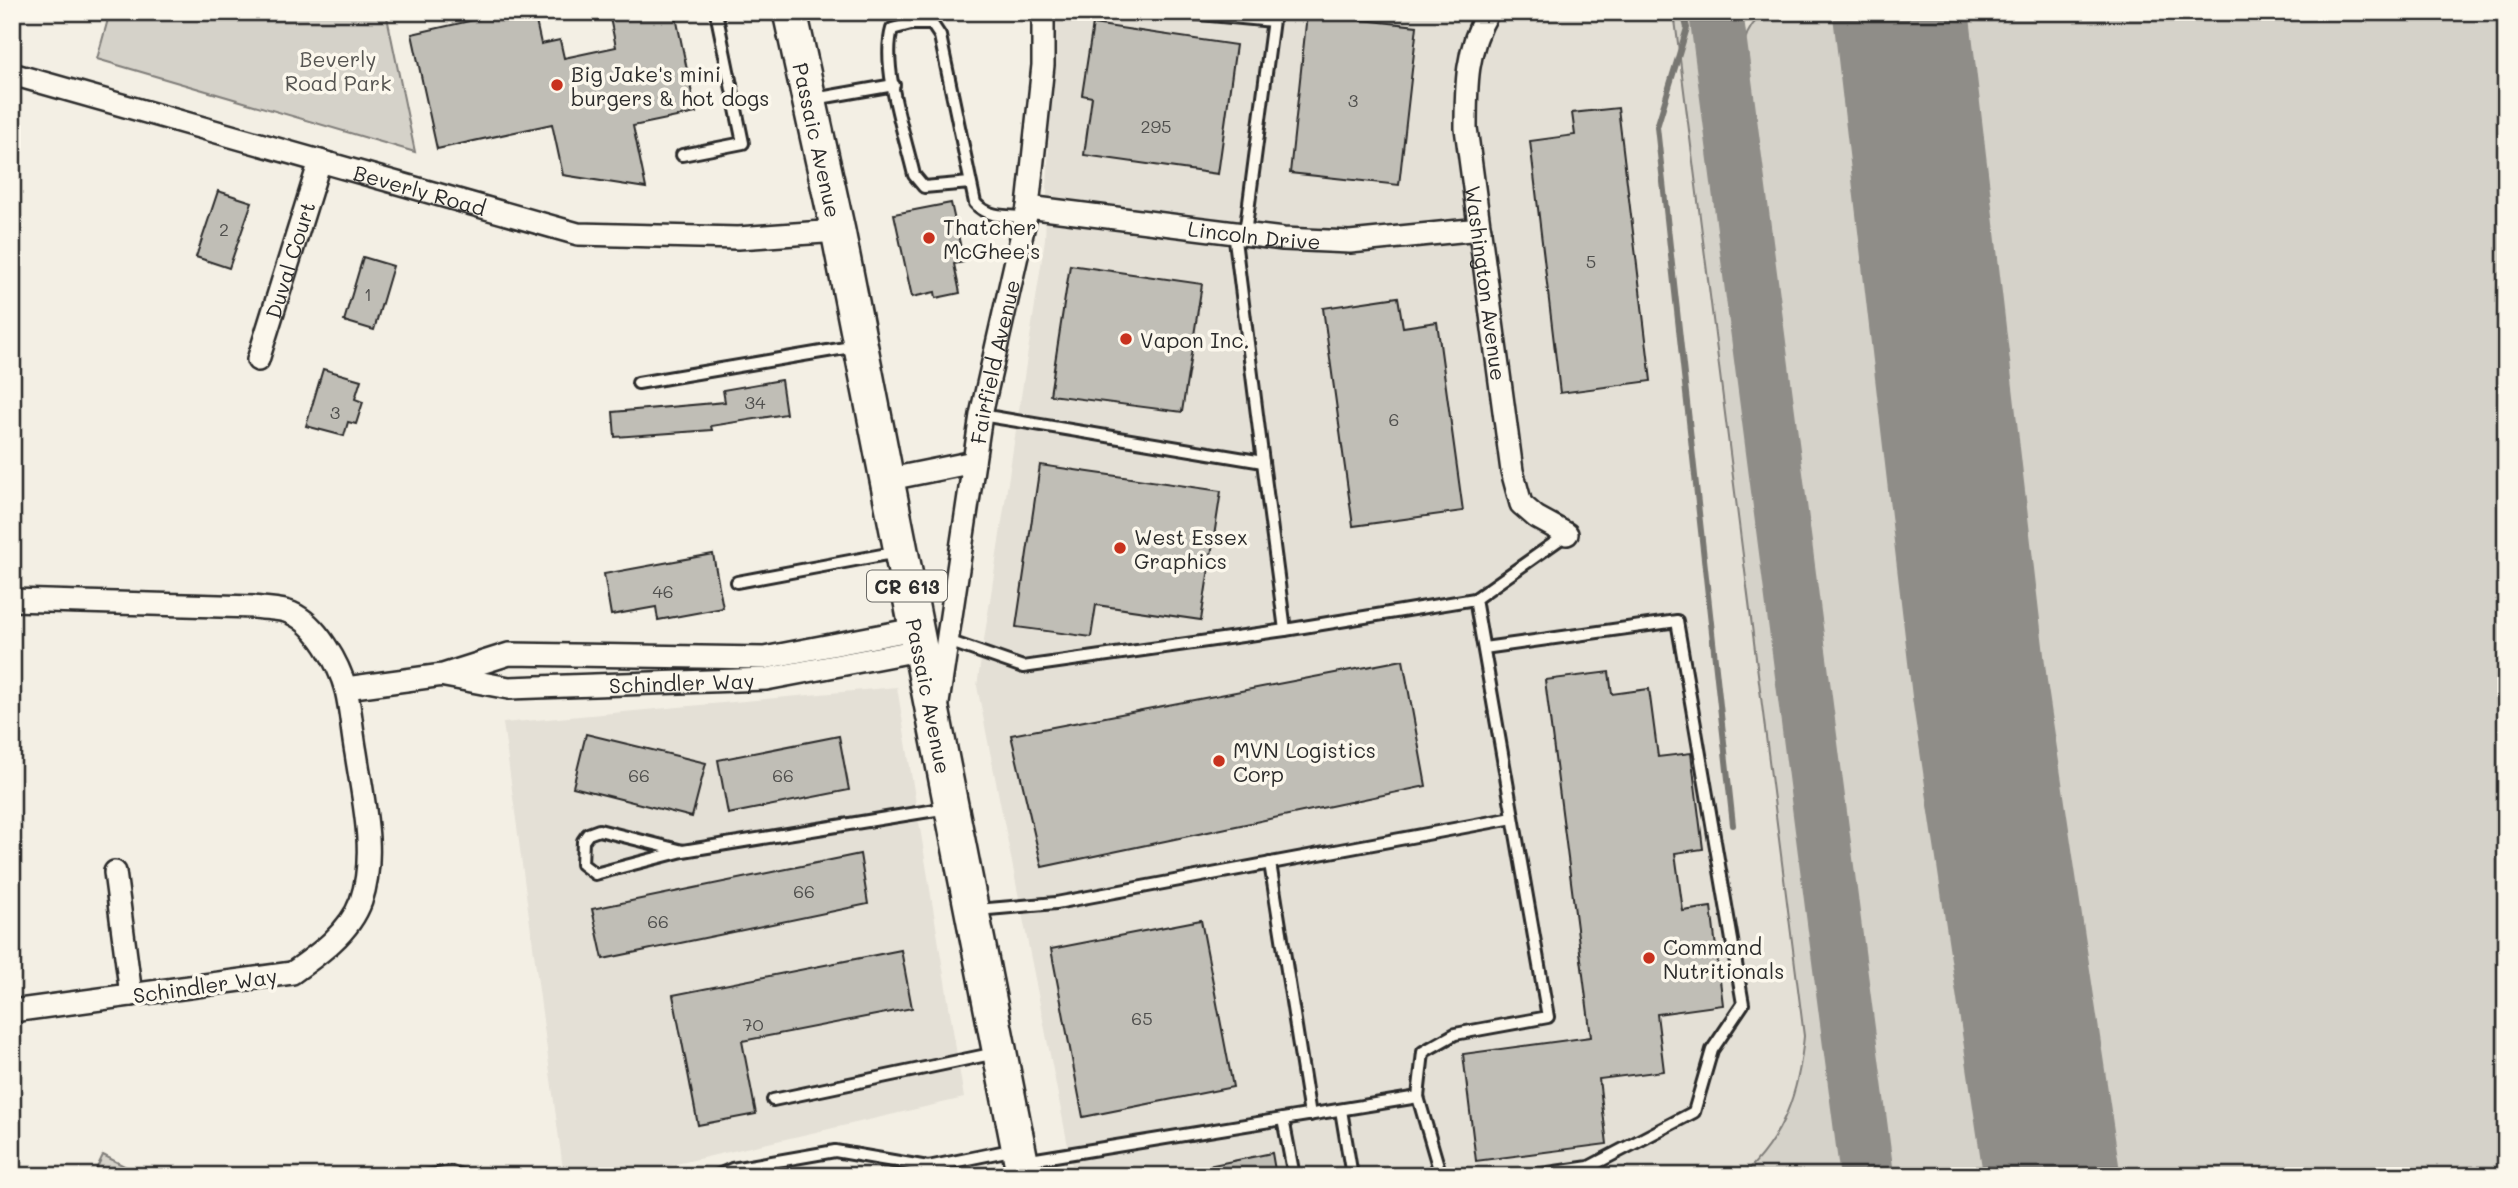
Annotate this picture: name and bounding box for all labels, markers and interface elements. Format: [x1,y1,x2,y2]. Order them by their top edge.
park label: Beverly Road Park [285,45,391,96]
place label: Big Jake's mini burgers & hot dogs [571,60,769,111]
street label: Passaic Avenue [788,60,848,220]
marker: Big Jake's mini burgers & hot dogs [549,77,565,93]
house number: 3 [1348,88,1358,112]
house number: 295 [1140,114,1172,138]
street label: Beverly Road [351,158,489,221]
street label: Washington Avenue [1460,184,1513,382]
street label: Duval Court [258,198,320,321]
place label: Thatcher McGhee's [943,213,1040,264]
street label: Lincoln Drive [1187,214,1321,254]
house number: 2 [219,217,229,241]
marker: Thatcher McGhee's [921,230,937,246]
house number: 5 [1586,249,1596,273]
street label: Fairfield Avenue [963,277,1025,446]
house number: 1 [364,282,372,306]
place label: Vapon Inc. [1140,326,1250,353]
marker: Vapon Inc. [1118,331,1134,347]
house number: 34 [744,390,766,414]
house number: 3 [330,400,340,424]
house number: 6 [1389,407,1399,431]
place label: West Essex Graphics [1134,523,1248,574]
marker: West Essex Graphics [1112,540,1128,556]
road number: CR 613 [867,570,947,601]
house number: 46 [652,579,674,603]
street label: Passaic Avenue [901,616,958,776]
street label: Schindler Way [609,666,755,698]
place label: MVN Logistics Corp [1233,736,1376,787]
marker: MVN Logistics Corp [1211,753,1227,769]
house number: 66 [628,763,650,787]
house number: 66 [772,763,794,787]
house number: 66 [793,879,815,903]
house number: 66 [647,909,669,933]
place label: Command Nutritionals [1663,933,1785,984]
marker: Command Nutritionals [1641,950,1657,966]
street label: Schindler Way [131,962,279,1008]
house number: 65 [1131,1006,1153,1030]
house number: 70 [742,1012,764,1036]

